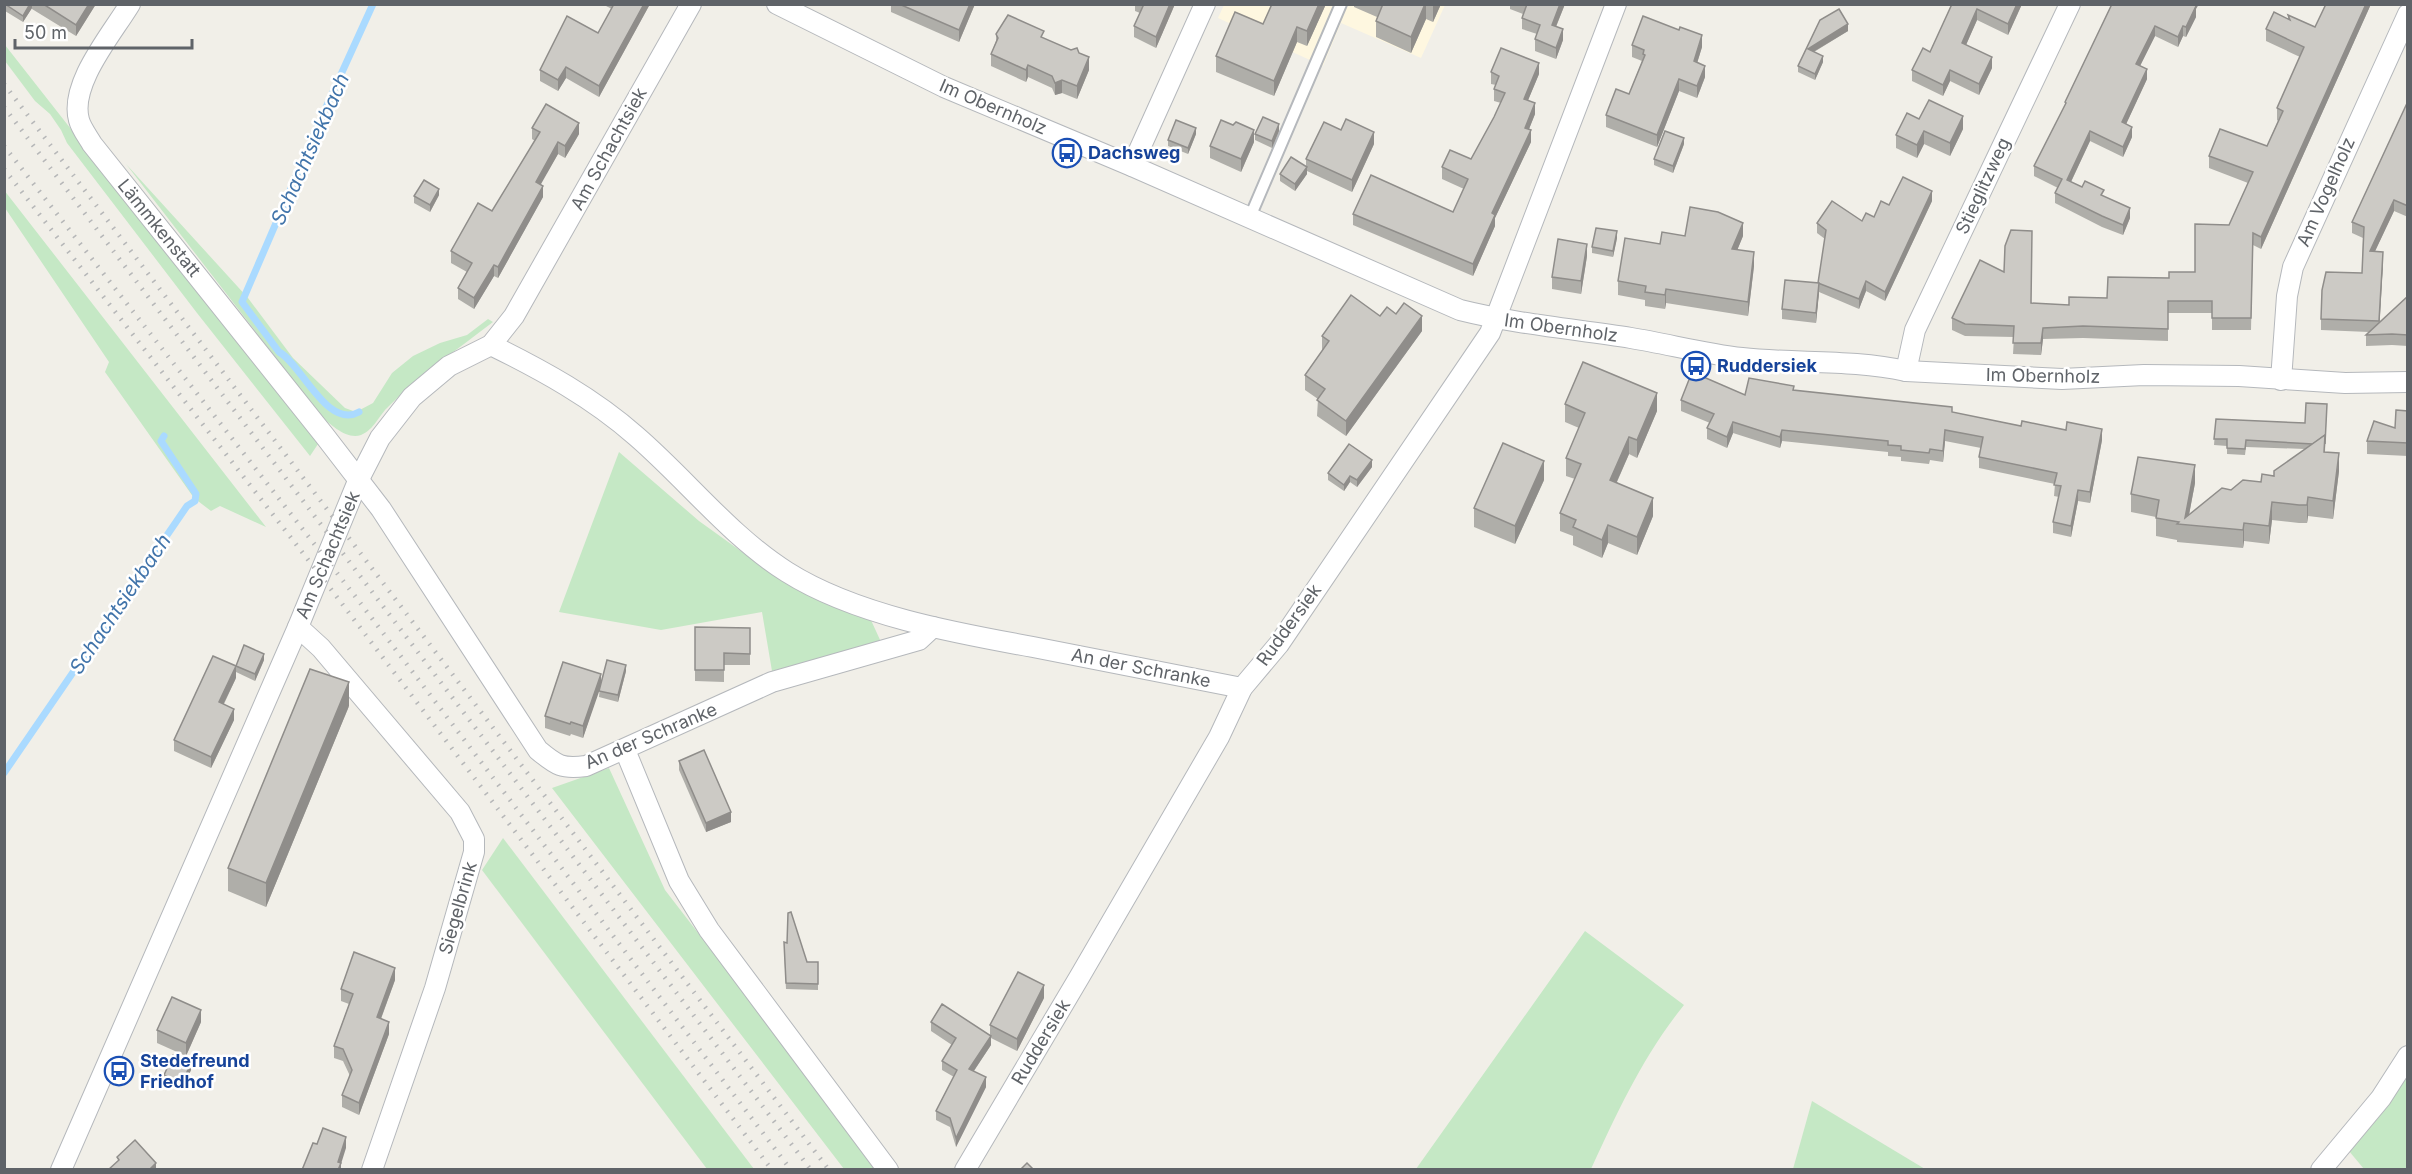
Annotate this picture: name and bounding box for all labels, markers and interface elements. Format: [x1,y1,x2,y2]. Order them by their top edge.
scale bar [15,12,192,50]
text: 50 m [24,22,67,43]
water label: Schachtsiekbach [266,69,354,229]
street label: Im Obernholz [936,75,1050,139]
street label: Am Schachtsiek [566,84,651,214]
street label: Stieglitzweg [1951,134,2014,237]
street label: Am Vogelholz [2292,134,2359,250]
bus stop icon: Dachsweg [1051,137,1083,169]
place label: Dachsweg [1088,142,1180,163]
street label: Lämmkenstatt [114,175,205,281]
street label: Im Obernholz [1503,309,1619,346]
bus stop icon: Ruddersiek [1680,350,1712,382]
place label: Ruddersiek [1717,355,1817,376]
street label: Im Obernholz [1986,364,2100,387]
street label: Am Schachtsiek [291,488,364,622]
water label: Schachtsiekbach [64,529,176,679]
street label: Ruddersiek [1252,580,1325,670]
street label: An der Schranke [1070,644,1213,691]
street label: An der Schranke [582,698,720,773]
street label: Siegelbrink [434,859,481,957]
street label: Ruddersiek [1007,995,1074,1088]
place label: Stedefreund Friedhof [140,1050,250,1092]
bus stop icon: Stedefreund Friedhof [103,1055,135,1087]

